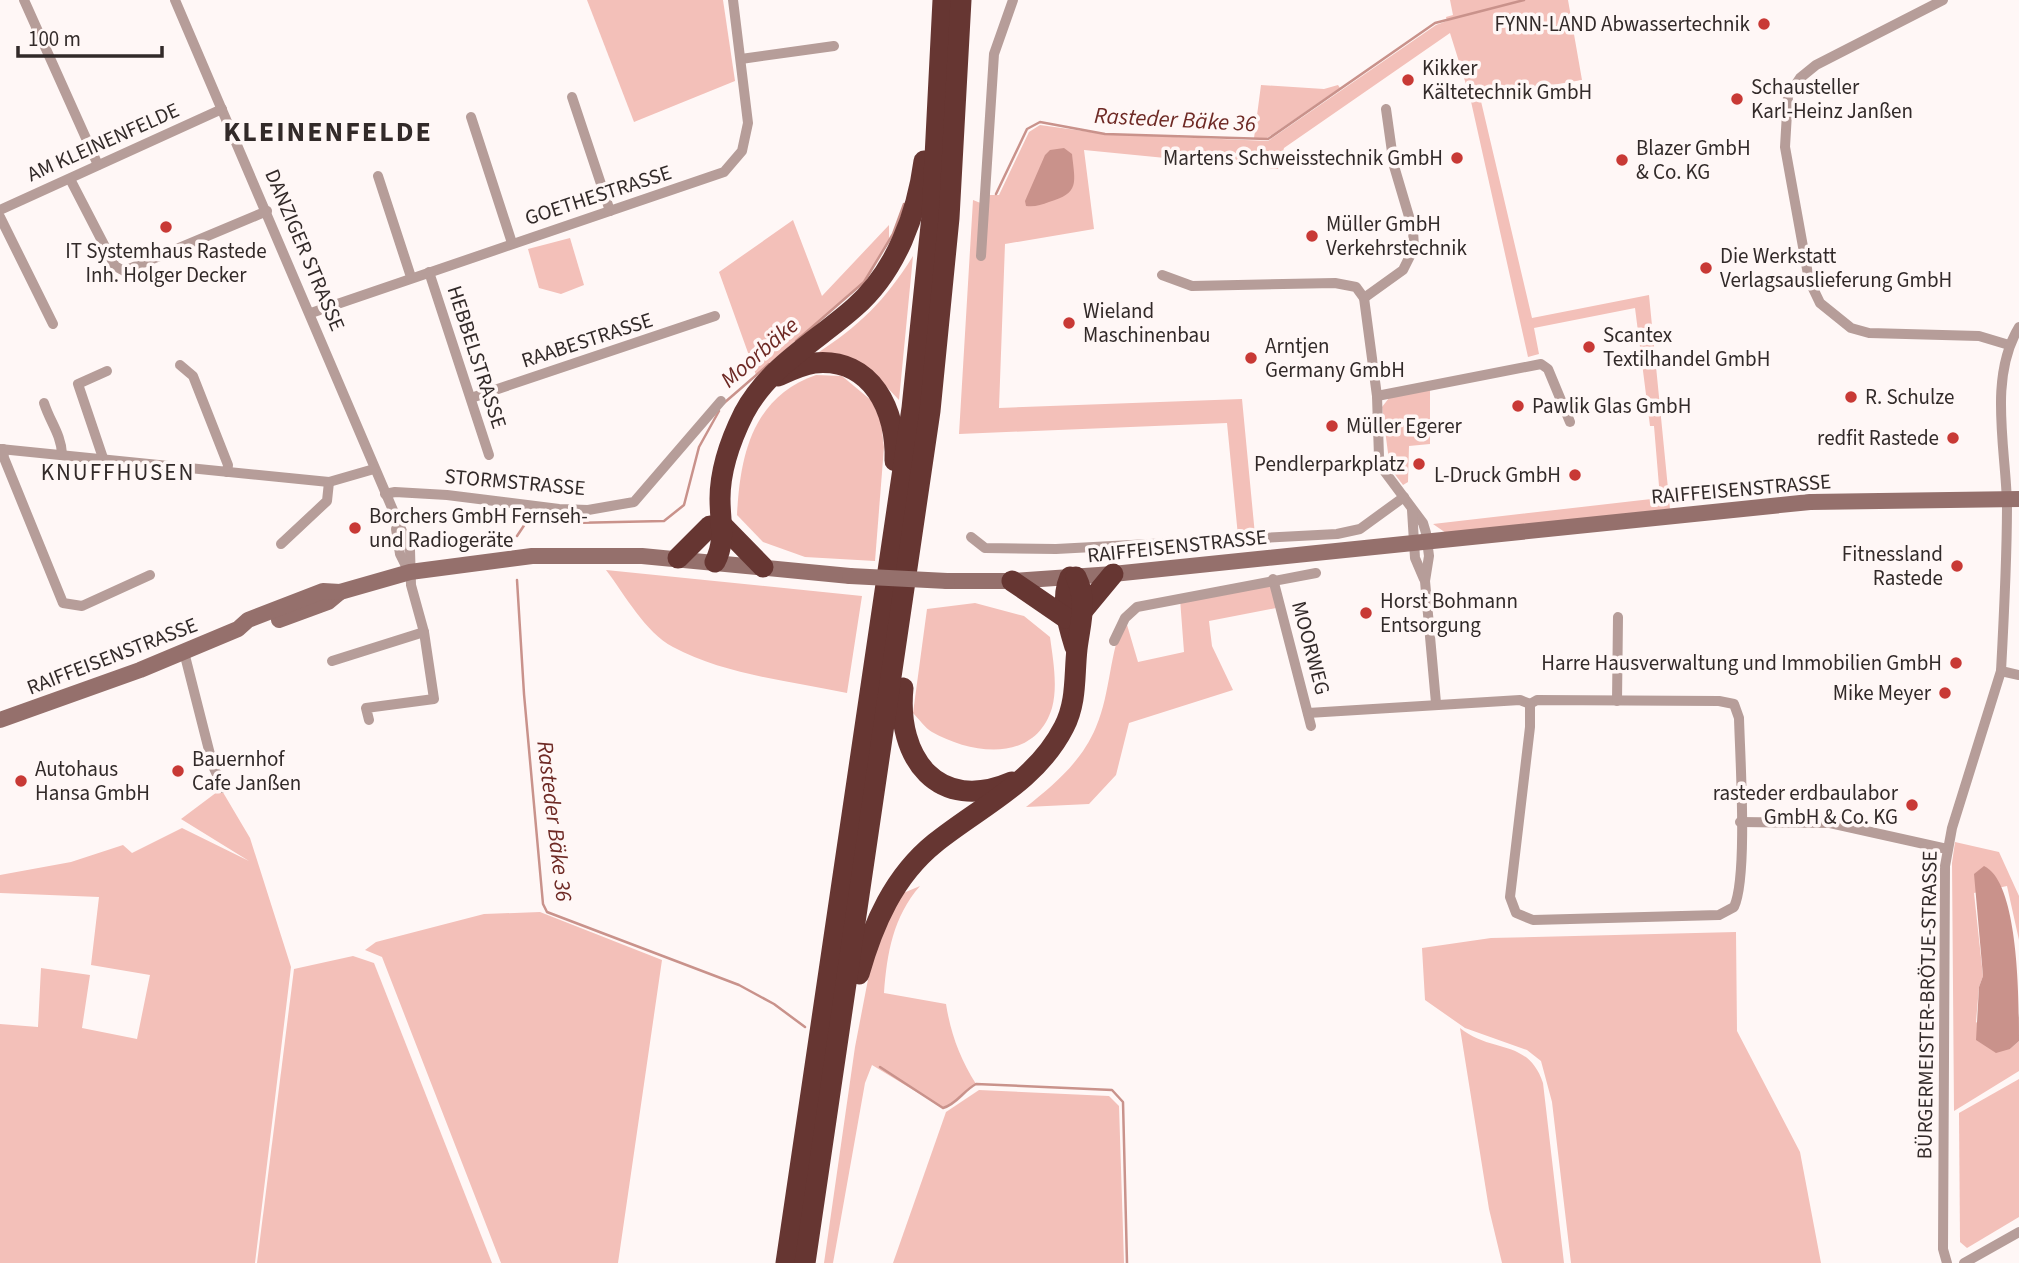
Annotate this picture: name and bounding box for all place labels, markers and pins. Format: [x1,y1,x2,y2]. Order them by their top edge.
place label: FYNN-LAND Abwassertechnik [1495,9,1751,39]
marker: FYNN-LAND Abwassertechnik [1756,16,1772,32]
place label: Kikker Kältetechnik GmbH [1422,53,1592,107]
marker: Kikker Kältetechnik GmbH [1400,72,1416,88]
place label: Schausteller Karl-Heinz Janßen [1751,72,1913,126]
marker: Schausteller Karl-Heinz Janßen [1729,91,1745,107]
place label: Blazer GmbH & Co. KG [1636,133,1751,187]
place label: Martens Schweisstechnik GmbH [1163,143,1443,173]
marker: Martens Schweisstechnik GmbH [1449,150,1465,166]
marker: Blazer GmbH & Co. KG [1614,152,1630,168]
place label: Müller GmbH Verkehrstechnik [1326,209,1468,263]
marker: IT Systemhaus Rastede Inh. Holger Decker [158,219,174,235]
marker: Müller GmbH Verkehrstechnik [1304,228,1320,244]
place label: IT Systemhaus Rastede Inh. Holger Decker [65,236,267,290]
place label: Die Werkstatt Verlagsauslieferung GmbH [1720,241,1952,295]
marker: Die Werkstatt Verlagsauslieferung GmbH [1698,260,1714,276]
place label: Wieland Maschinenbau [1083,296,1211,350]
marker: Wieland Maschinenbau [1061,315,1077,331]
place label: Scantex Textilhandel GmbH [1603,320,1770,374]
place label: Arntjen Germany GmbH [1265,331,1405,385]
marker: Scantex Textilhandel GmbH [1581,339,1597,355]
marker: Arntjen Germany GmbH [1243,350,1259,366]
place label: R. Schulze [1865,382,1955,412]
marker: R. Schulze [1843,389,1859,405]
place label: Pawlik Glas GmbH [1532,391,1691,421]
marker: Pawlik Glas GmbH [1510,398,1526,414]
place label: Müller Egerer [1346,411,1463,441]
marker: Müller Egerer [1324,418,1340,434]
place label: redfit Rastede [1817,423,1939,453]
marker: redfit Rastede [1945,430,1961,446]
place label: Pendlerparkplatz [1254,449,1405,479]
marker: Pendlerparkplatz [1411,456,1427,472]
place label: L-Druck GmbH [1434,460,1561,490]
marker: L-Druck GmbH [1567,467,1583,483]
place label: Borchers GmbH Fernseh- und Radiogeräte [369,501,588,555]
marker: Borchers GmbH Fernseh- und Radiogeräte [347,520,363,536]
place label: Fitnessland Rastede [1842,539,1943,593]
marker: Fitnessland Rastede [1949,558,1965,574]
place label: Horst Bohmann Entsorgung [1380,586,1518,640]
marker: Horst Bohmann Entsorgung [1358,605,1374,621]
place label: Harre Hausverwaltung und Immobilien GmbH [1541,648,1942,678]
marker: Harre Hausverwaltung und Immobilien GmbH [1948,655,1964,671]
place label: Mike Meyer [1833,678,1932,708]
marker: Mike Meyer [1937,685,1953,701]
place label: Bauernhof Cafe Janßen [192,744,301,798]
place label: Autohaus Hansa GmbH [35,754,150,808]
marker: Bauernhof Cafe Janßen [170,763,186,779]
marker: Autohaus Hansa GmbH [13,773,29,789]
place label: rasteder erdbaulabor GmbH & Co. KG [1713,778,1899,832]
marker: rasteder erdbaulabor GmbH & Co. KG [1904,797,1920,813]

